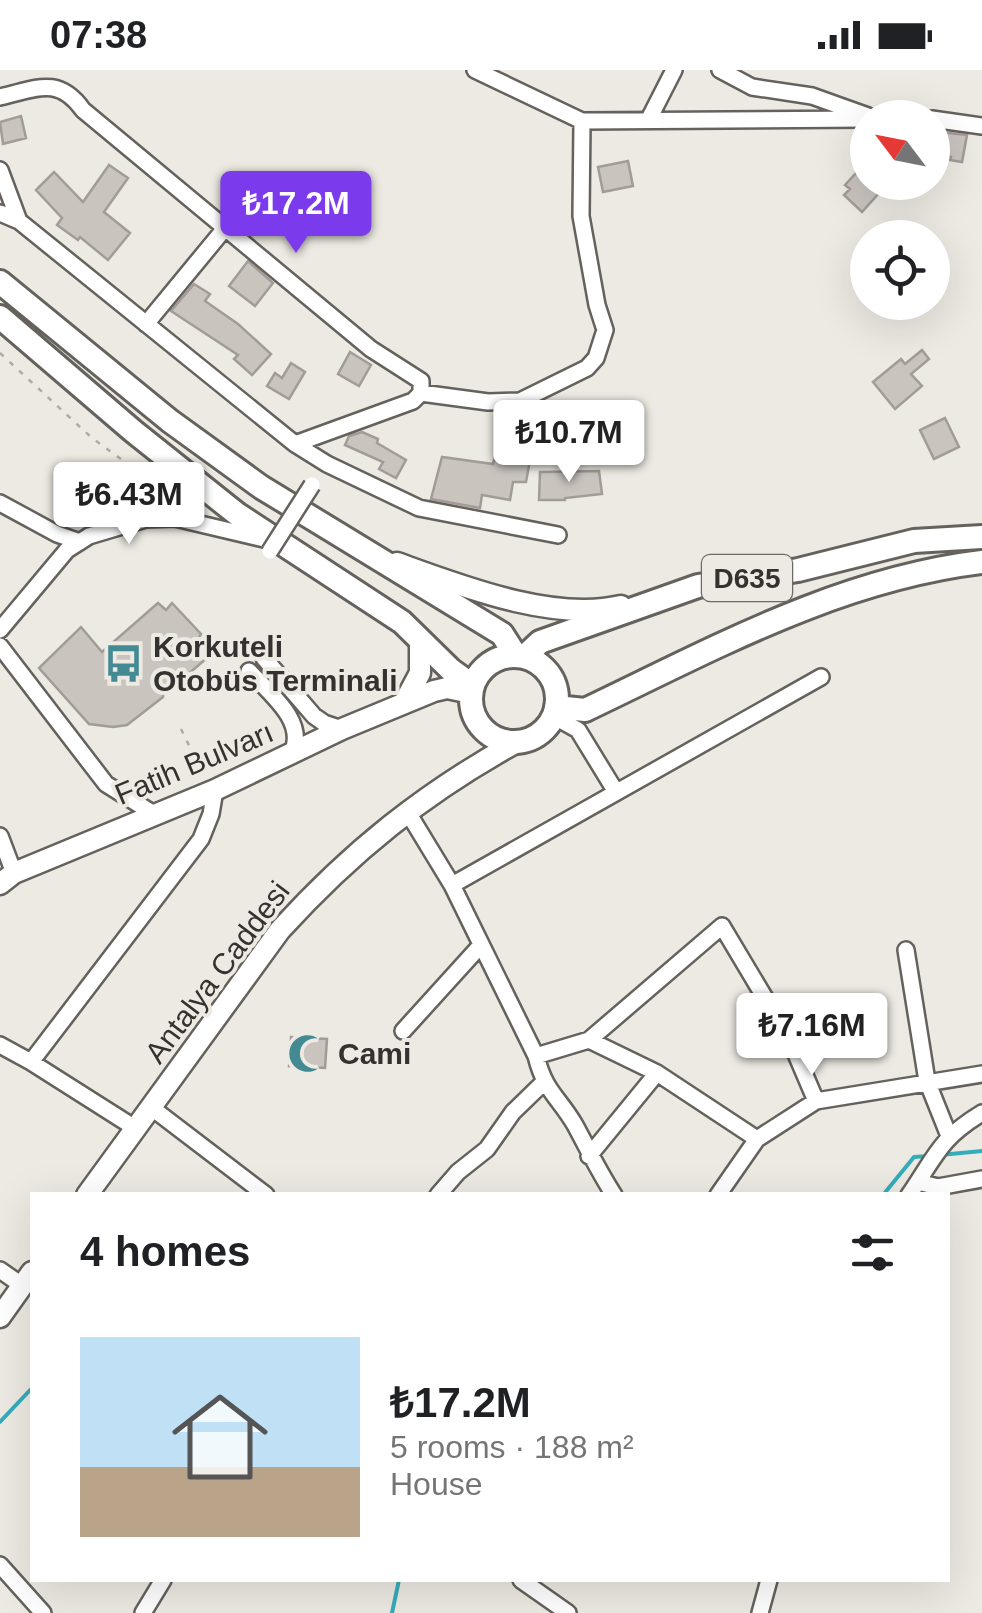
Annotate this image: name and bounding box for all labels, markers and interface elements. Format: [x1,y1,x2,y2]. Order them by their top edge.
text: 07:38 [50,14,147,56]
north arrow [850,100,950,200]
map controls [850,100,950,320]
pin: ₺17.2M [215,171,377,256]
text: ₺17.2M [242,185,350,221]
button: locate [850,220,950,320]
pin: ₺10.7M [488,400,650,485]
text: ₺10.7M [515,414,623,450]
pin: ₺6.43M [48,462,210,547]
text: ₺6.43M [75,476,183,512]
road number: D635 [702,555,792,601]
place label: Korkuteli Otobüs Terminali [153,630,397,697]
bus stop icon: Korkuteli Otobüs Terminali [102,642,144,684]
street label: Fatih Bulvarı [110,715,278,811]
street label: Antalya Caddesi [138,875,296,1069]
pin: ₺7.16M [731,993,893,1078]
text: ₺7.16M [758,1007,866,1043]
mosque icon: Cami [287,1032,329,1074]
place label: Cami [338,1037,411,1070]
icon: filters [845,1225,900,1280]
text: 4 homes [80,1228,250,1275]
icon: home [160,1377,280,1497]
text: ₺17.2M [390,1379,531,1426]
text: 5 rooms · 188 m² [390,1429,634,1465]
text: House [390,1466,483,1502]

